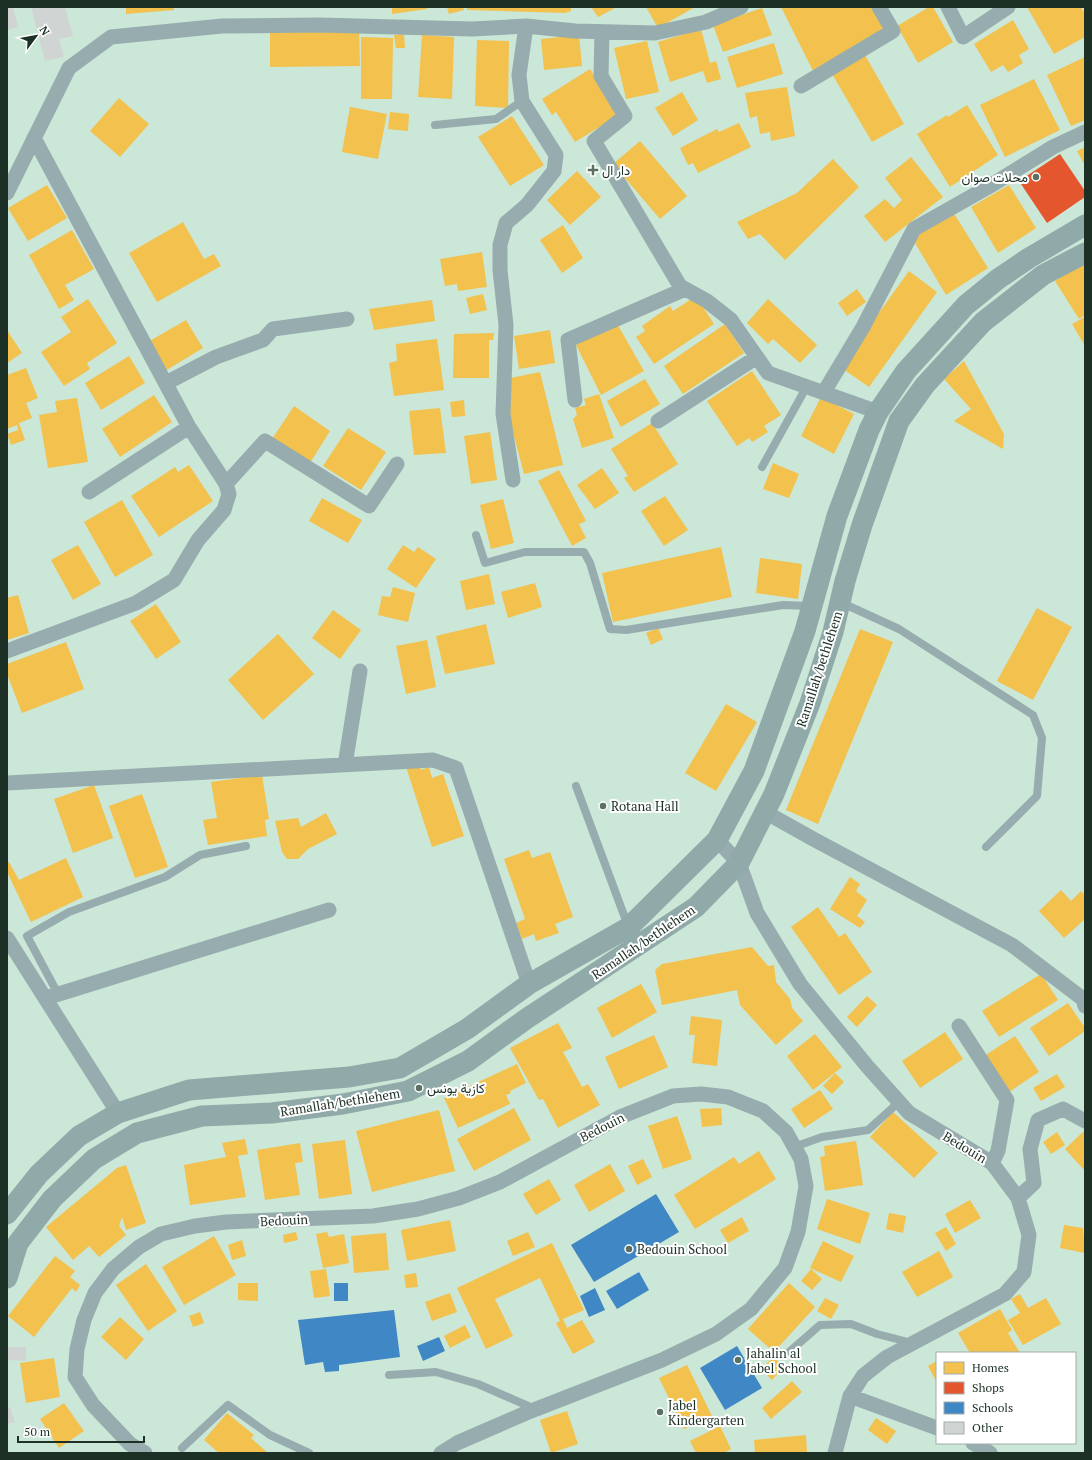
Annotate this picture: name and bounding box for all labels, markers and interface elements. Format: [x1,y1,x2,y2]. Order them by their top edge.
north arrow [16,16,56,56]
text: N [36,23,53,39]
place label: دار ال [602,161,630,179]
marker: دار ال [587,164,599,176]
place label: محلات صوان [961,168,1028,186]
marker: محلات صوان [1031,172,1041,182]
street label: Ramallah/bethlehem [792,609,846,729]
place label: Rotana Hall [611,797,679,815]
marker: Rotana Hall [598,801,608,811]
street label: Ramallah/bethlehem [588,901,698,983]
place label: كازية يونس [427,1079,485,1097]
marker: كازية يونس [414,1083,424,1093]
street label: Ramallah/bethlehem [279,1084,401,1120]
street label: Bedouin [577,1108,628,1146]
street label: Bedouin [940,1127,990,1167]
street label: Bedouin [260,1210,309,1230]
place label: Bedouin School [637,1240,727,1258]
marker: Bedouin School [624,1244,634,1254]
place label: Jahalin al Jabel School [746,1344,817,1377]
legend [936,1352,1076,1444]
marker: Jahalin al Jabel School [733,1355,743,1365]
text: Homes [972,1360,1009,1375]
text: Shops [972,1380,1004,1395]
place label: Jabel Kindergarten [668,1396,745,1429]
text: Schools [972,1400,1013,1415]
marker: Jabel Kindergarten [655,1407,665,1417]
scale bar [18,1418,144,1444]
text: Other [972,1420,1003,1435]
text: 50 m [24,1424,51,1439]

